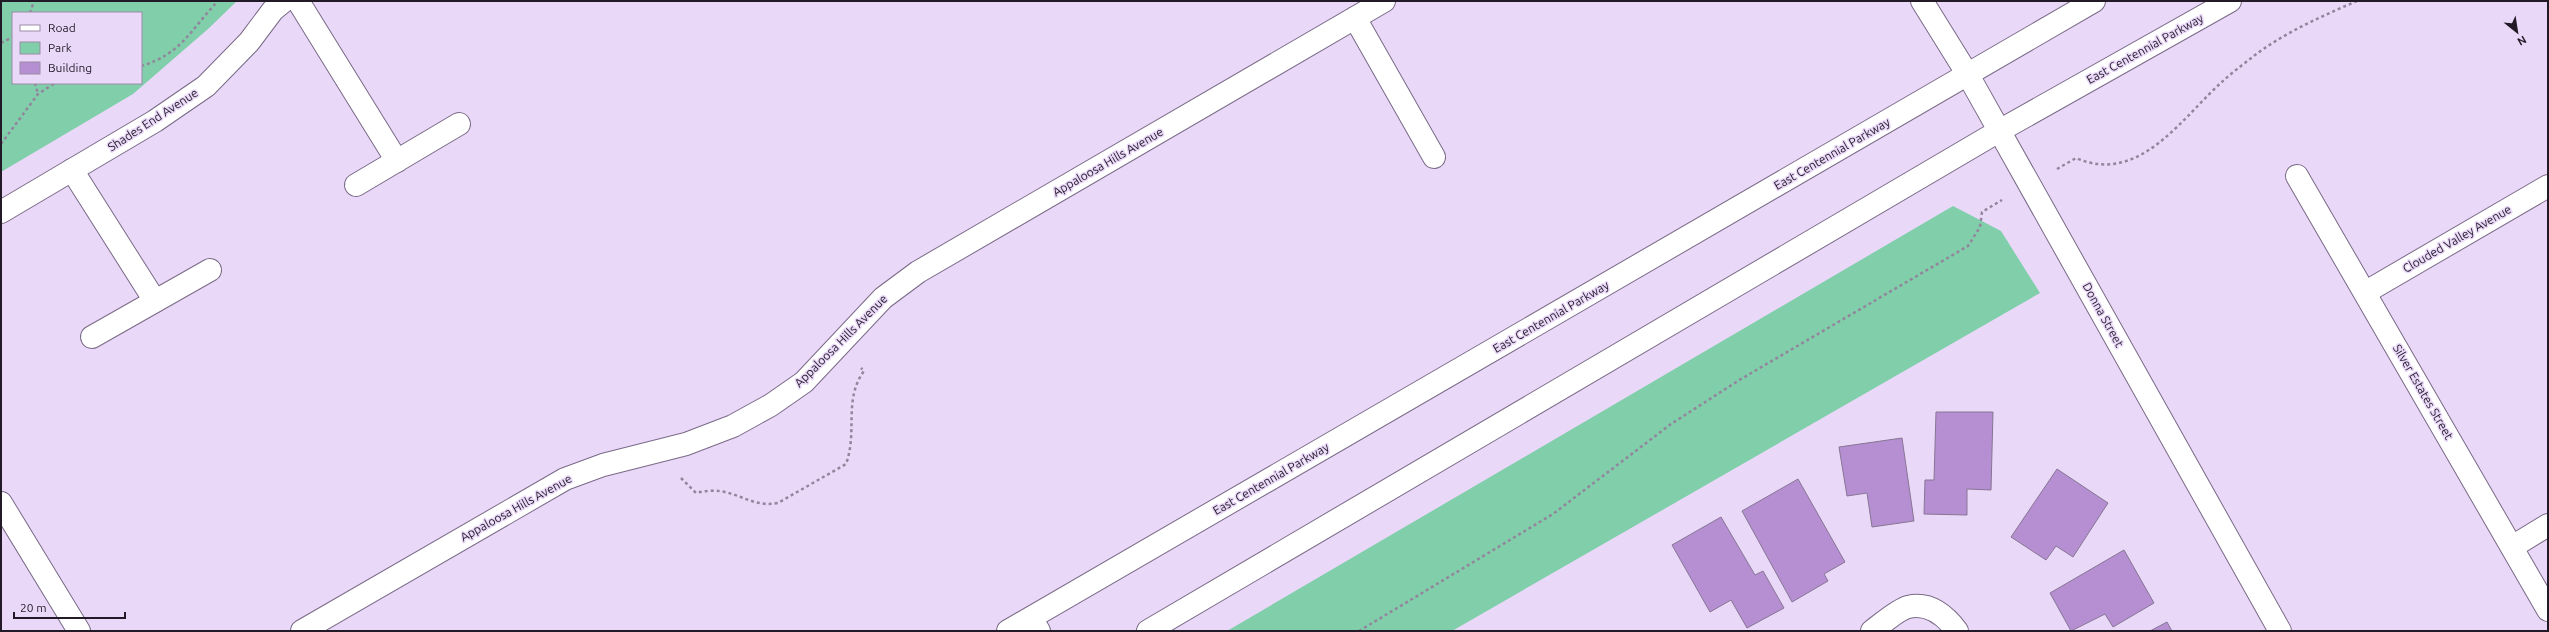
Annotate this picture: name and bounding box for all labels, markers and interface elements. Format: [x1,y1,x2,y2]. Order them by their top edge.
street label: East Centennial Parkway [2084,11,2206,86]
legend [12,12,142,84]
north arrow [2497,12,2537,52]
text: Road [48,21,76,34]
text: N [2515,33,2529,48]
text: Park [48,41,72,54]
text: Building [48,61,92,74]
street label: Shades End Avenue [105,86,200,154]
street label: East Centennial Parkway [1772,115,1892,192]
street label: Appaloosa Hills Avenue [1050,125,1165,199]
street label: Clouded Valley Avenue [2400,202,2513,275]
street label: East Centennial Parkway [1491,278,1611,355]
street label: Donna Street [2080,280,2127,349]
street label: Appaloosa Hills Avenue [792,292,890,390]
street label: Silver Estates Street [2391,342,2456,442]
street label: East Centennial Parkway [1211,440,1331,517]
street label: Appaloosa Hills Avenue [458,472,574,544]
scale bar [14,594,125,620]
text: 20 m [20,601,47,614]

